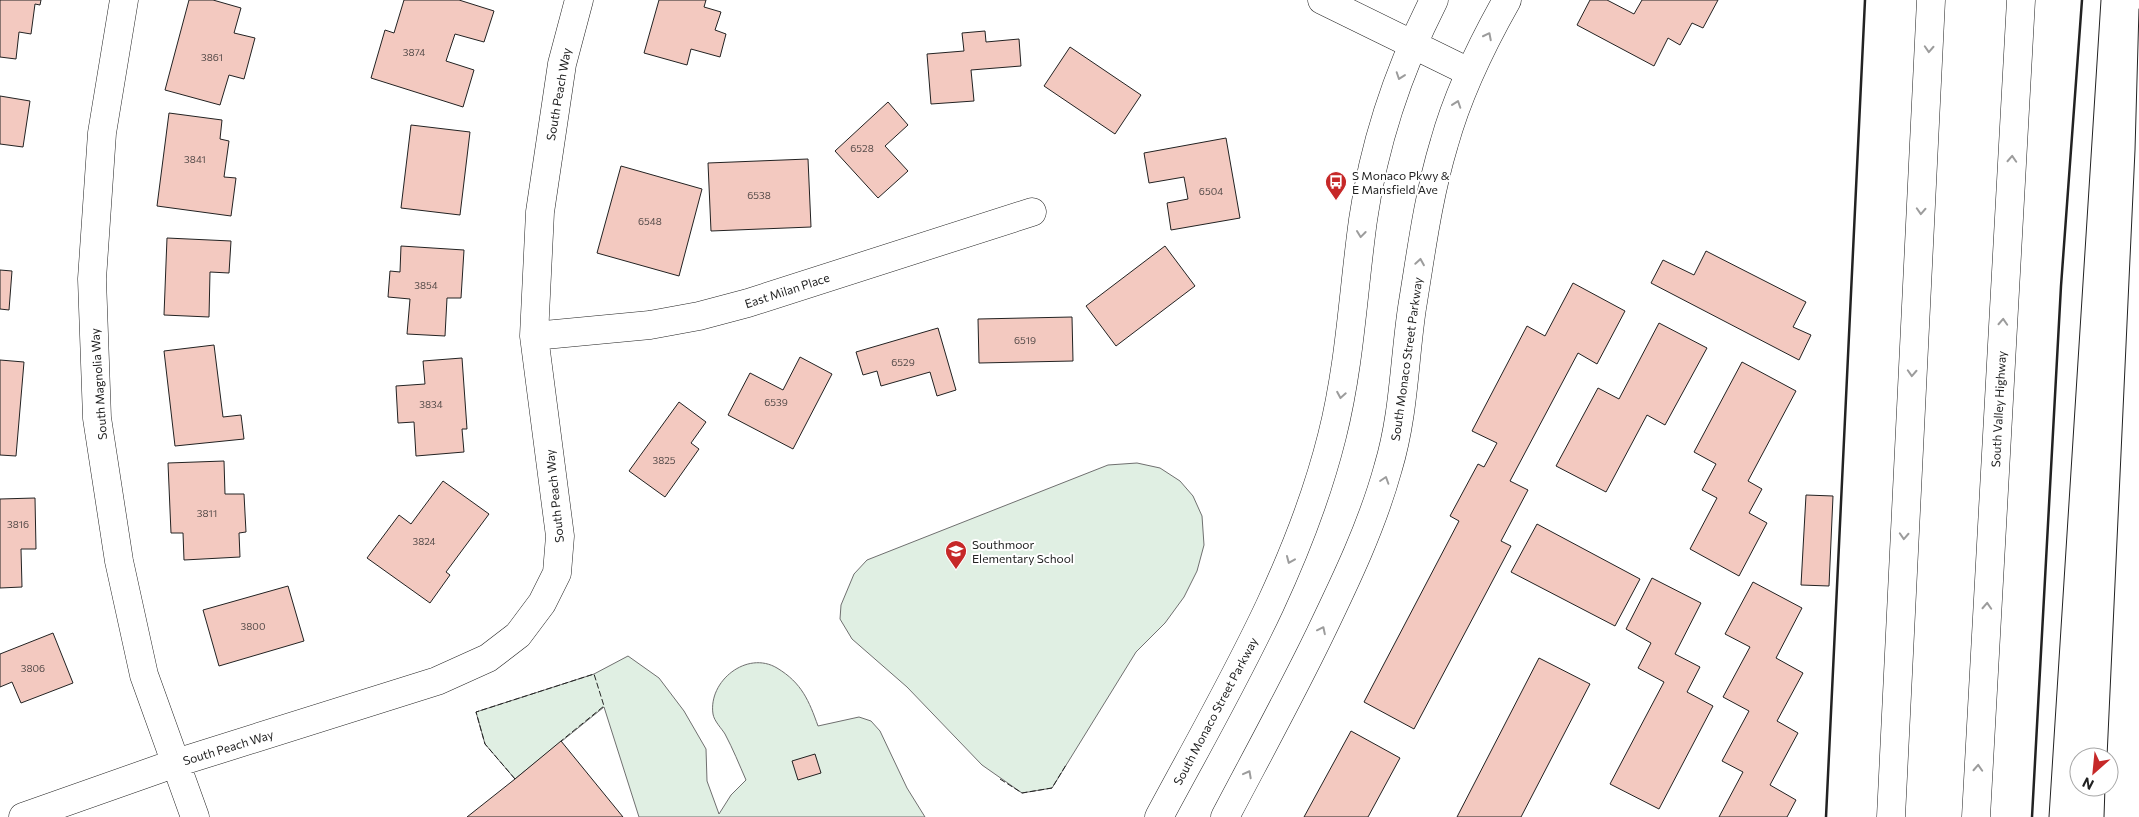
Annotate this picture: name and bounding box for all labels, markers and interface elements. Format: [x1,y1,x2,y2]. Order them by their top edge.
one-way arrow [1482,32,1492,41]
one-way arrow [1923,45,1934,53]
house number: 3874 [403,46,425,58]
street label: South Peach Way [543,46,573,142]
house number: 3861 [201,51,223,63]
one-way arrow [1396,72,1406,80]
one-way arrow [1451,101,1461,109]
house number: 6528 [850,142,874,154]
house number: 3841 [184,153,206,165]
one-way arrow [2007,155,2018,163]
place label: S Monaco Pkwy & E Mansfield Ave [1352,168,1450,196]
bus stop icon: S Monaco Pkwy & E Mansfield Ave [1324,170,1348,201]
house number: 6504 [1199,185,1223,197]
house number: 6538 [747,189,771,201]
one-way arrow [1915,207,1926,215]
house number: 6548 [638,215,662,227]
one-way arrow [1357,230,1367,238]
one-way arrow [1414,258,1424,267]
street label: East Milan Place [743,270,831,310]
street label: South Monaco Street Parkway [1388,276,1424,442]
house number: 3854 [414,279,438,291]
one-way arrow [1998,317,2009,325]
street label: South Magnolia Way [87,328,109,440]
house number: 6519 [1014,334,1036,346]
street label: South Valley Highway [1988,350,2008,468]
house number: 6529 [891,356,915,368]
one-way arrow [1907,370,1918,378]
one-way arrow [1336,391,1346,399]
house number: 6539 [764,396,788,408]
house number: 3834 [419,398,443,410]
street label: South Peach Way [542,449,566,543]
house number: 3825 [652,454,676,466]
one-way arrow [1379,476,1389,484]
house number: 3811 [197,507,217,519]
house number: 3816 [7,518,29,530]
one-way arrow [1899,532,1910,540]
house number: 3824 [412,535,436,547]
place label: Southmoor Elementary School [972,537,1074,565]
school or university icon: Southmoor Elementary School [944,539,968,570]
one-way arrow [1285,555,1296,564]
one-way arrow [1981,602,1992,610]
house number: 3800 [241,620,265,632]
one-way arrow [1316,626,1326,635]
street label: South Monaco Street Parkway [1170,635,1260,787]
house number: 3806 [21,662,45,674]
street label: South Peach Way [181,727,275,767]
north arrow [2069,747,2119,797]
one-way arrow [1973,764,1984,772]
one-way arrow [1242,770,1252,779]
text: N [2079,774,2096,794]

